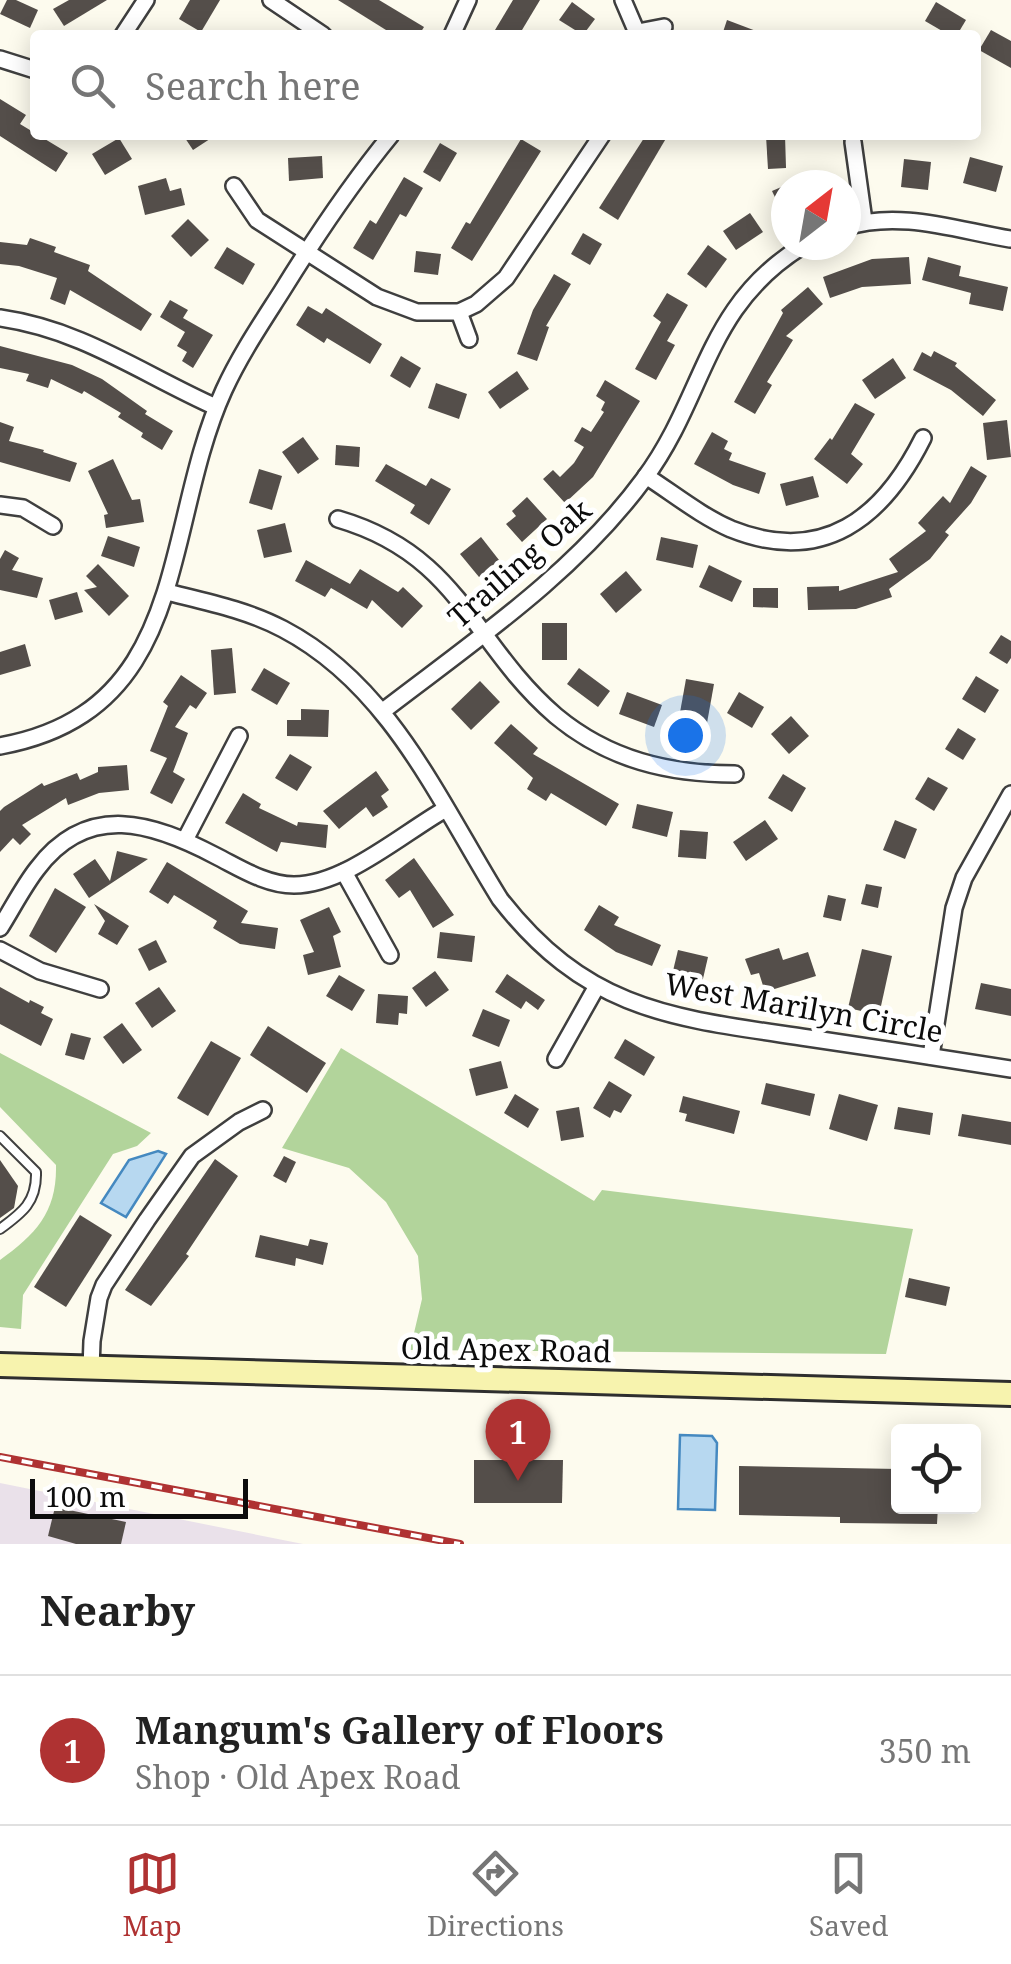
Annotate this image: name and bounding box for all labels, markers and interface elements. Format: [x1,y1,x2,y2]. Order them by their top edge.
search box [30,30,981,140]
icon: search [65,58,120,113]
text: Search here [145,59,361,111]
north arrow [771,170,861,260]
street label: Trailing Oak [439,489,600,637]
your location [660,710,711,761]
street label: West Marilyn Circle [662,962,946,1052]
street label: Old Apex Road [400,1327,612,1371]
pin: 1 [486,1398,550,1481]
map controls [891,1424,981,1514]
button: locate [891,1424,981,1514]
scale bar [30,1474,248,1518]
text: 100 m [45,1477,126,1515]
text: Nearby [40,1581,195,1638]
text: Mangum's Gallery of Floors [135,1703,664,1755]
text: 1 [63,1729,82,1772]
text: 350 m [879,1729,971,1772]
text: Shop · Old Apex Road [135,1755,460,1798]
tab: Map [123,1846,182,1944]
tab: Directions [427,1846,564,1944]
tab: Saved [809,1846,888,1944]

